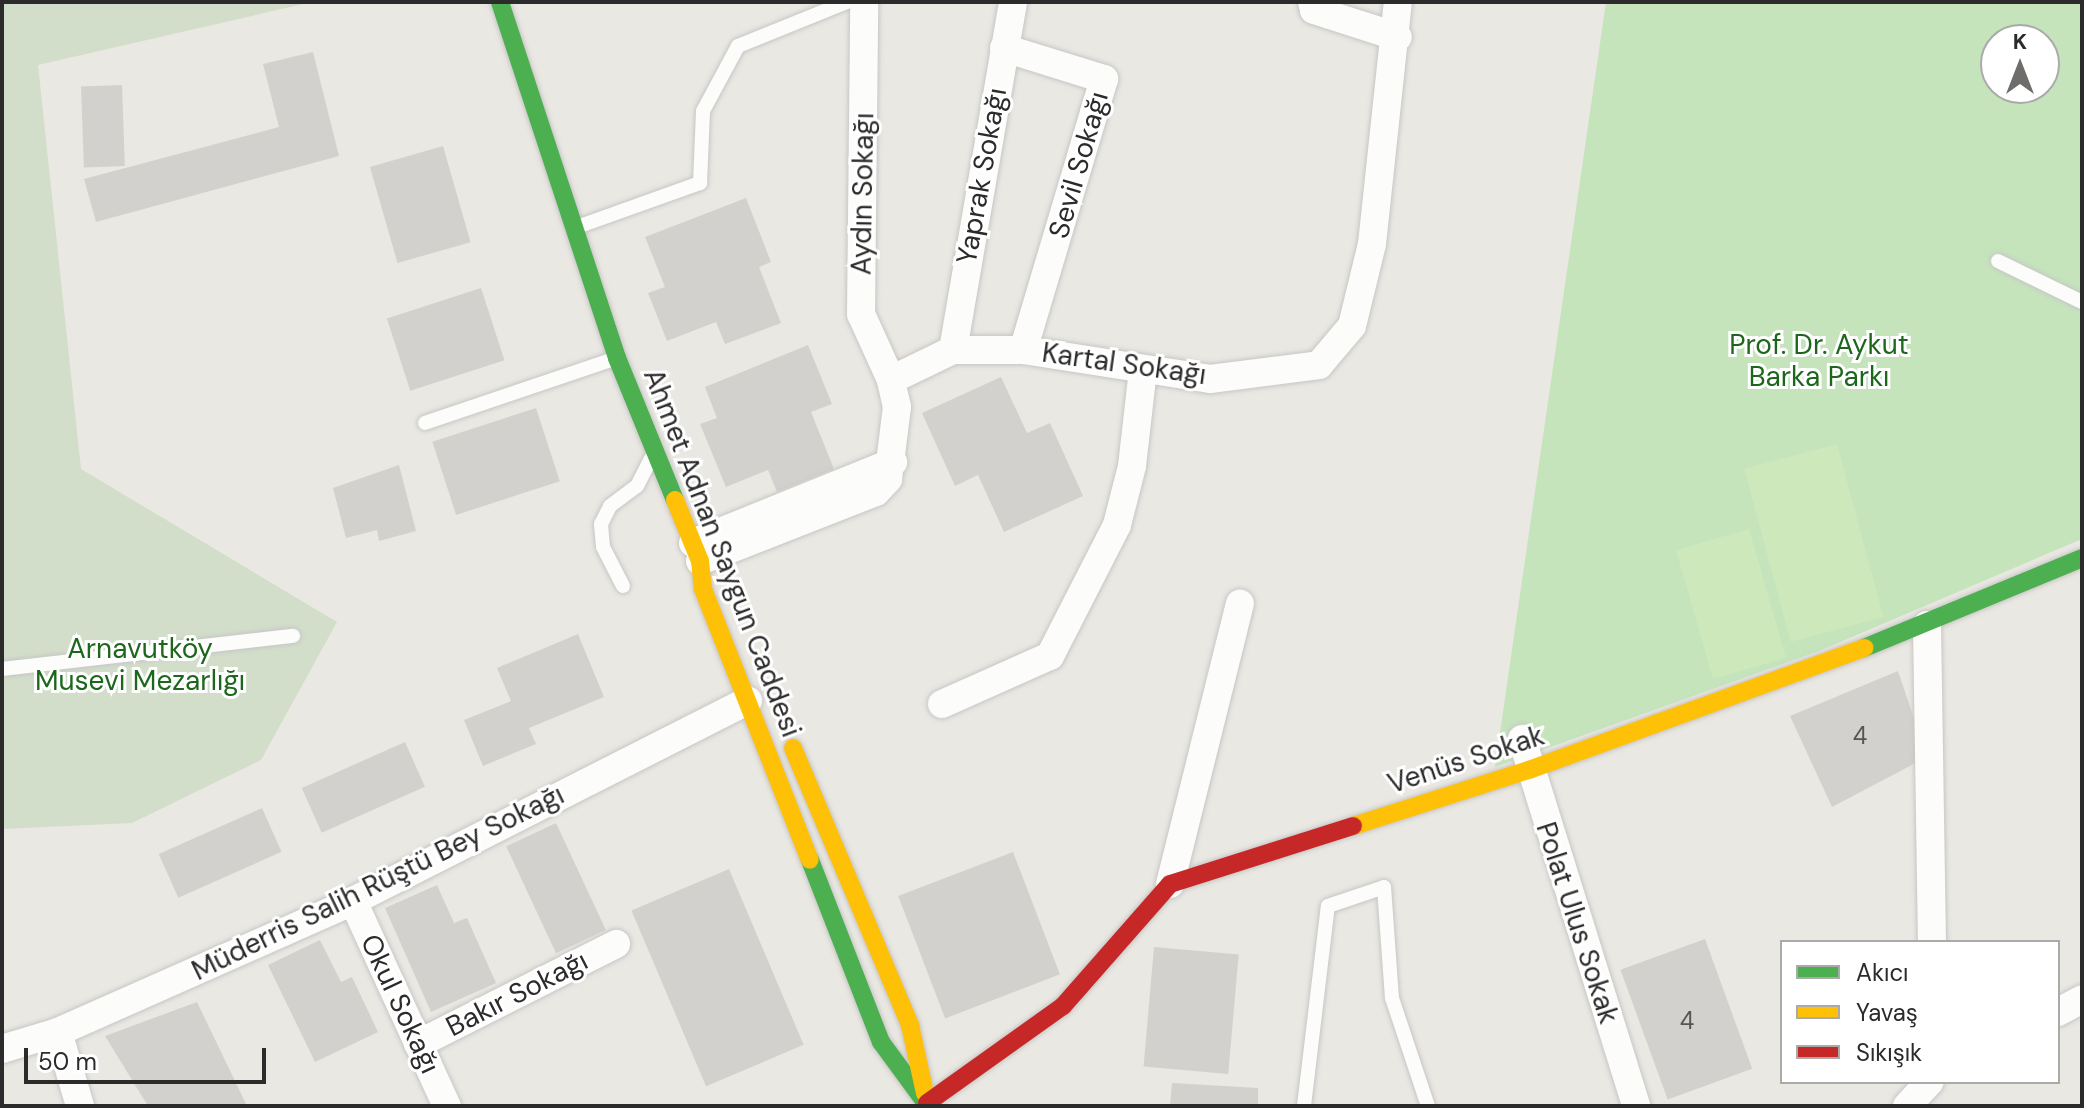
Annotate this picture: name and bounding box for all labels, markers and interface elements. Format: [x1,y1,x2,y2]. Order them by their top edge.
north arrow [1980,24,2060,104]
text: K [2013,27,2027,56]
street label: Yaprak Sokağı [950,85,1014,267]
street label: Sevil Sokağı [1042,88,1116,242]
street label: Aydın Sokağı [845,113,881,275]
park label: Prof. Dr. Aykut Barka Parkı [1729,328,1909,394]
street label: Kartal Sokağı [1040,336,1208,392]
street label: Ahmet Adnan Saygun Caddesi [636,364,808,742]
park label: Arnavutköy Musevi Mezarlığı [35,632,245,698]
street label: Venüs Sokak [1383,719,1549,801]
house number: 4 [1853,722,1867,750]
street label: Müderris Salih Rüştü Bey Sokağı [186,778,570,988]
street label: Polat Ulus Sokak [1529,818,1625,1028]
street label: Okul Sokağı [353,929,447,1079]
legend [1780,940,2060,1084]
street label: Bakır Sokağı [441,944,593,1044]
text: Akıcı [1856,957,1908,988]
text: Yavaş [1856,997,1918,1028]
house number: 4 [1680,1007,1694,1035]
scale bar [28,1032,270,1082]
text: Sıkışık [1856,1037,1922,1068]
text: 50 m [38,1046,97,1077]

